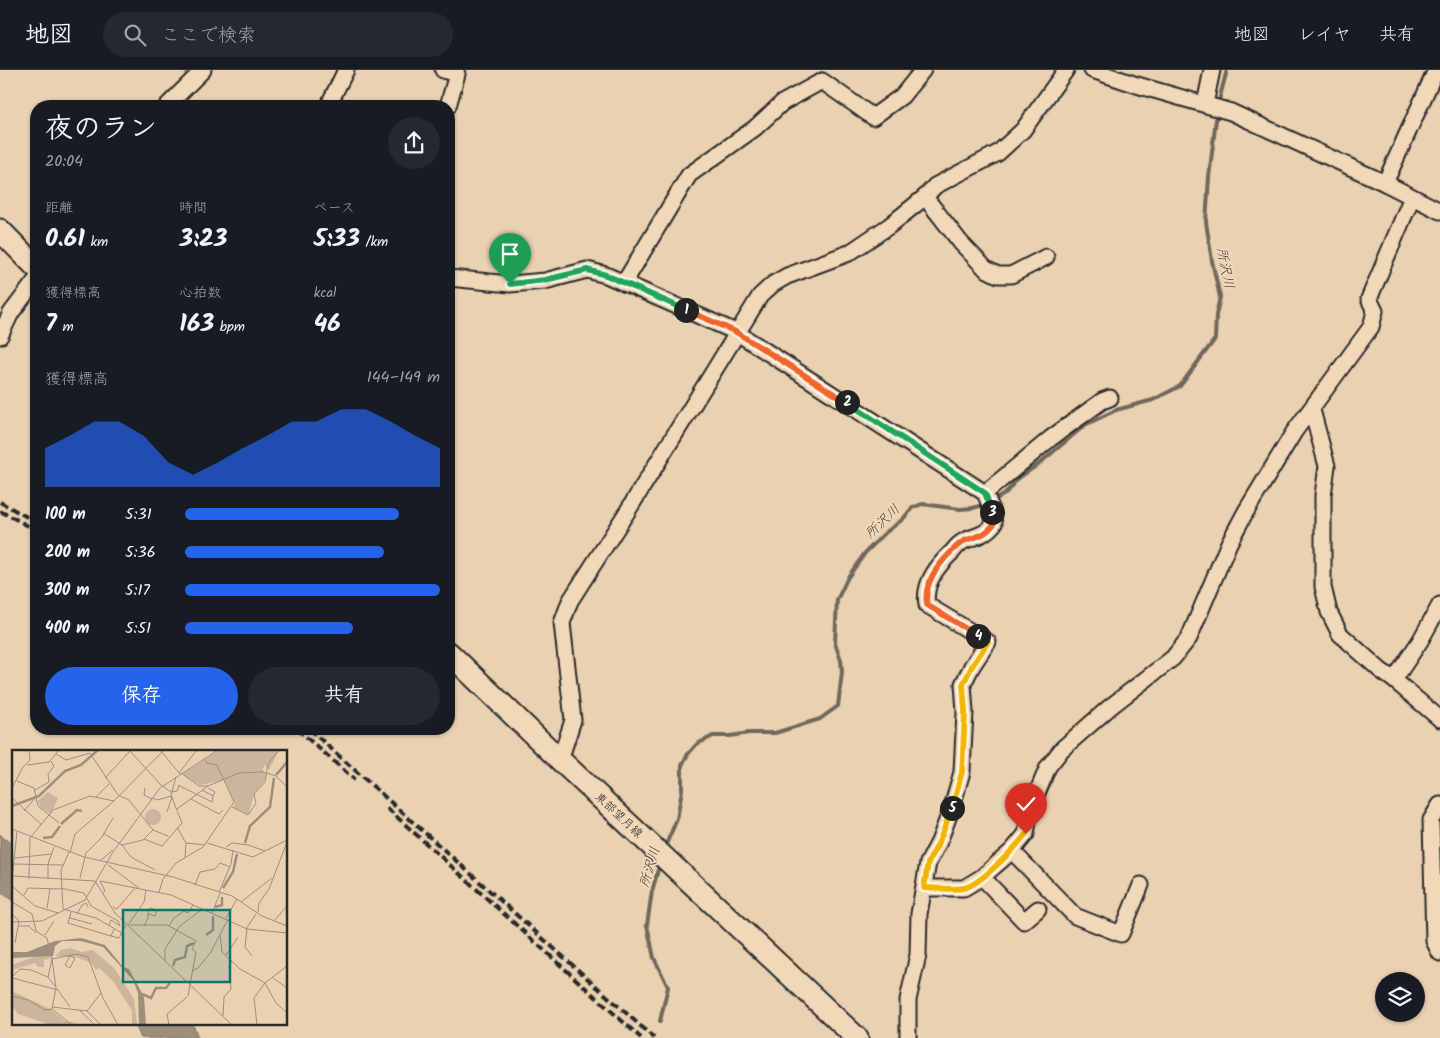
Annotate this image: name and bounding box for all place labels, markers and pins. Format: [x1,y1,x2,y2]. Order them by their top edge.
pin [489,233,531,284]
pin: 1 [674,298,698,322]
pin: 2 [834,390,860,414]
pin: 3 [980,500,1004,524]
pin: 4 [966,624,990,648]
pin [1005,783,1047,834]
pin: 5 [940,796,964,820]

